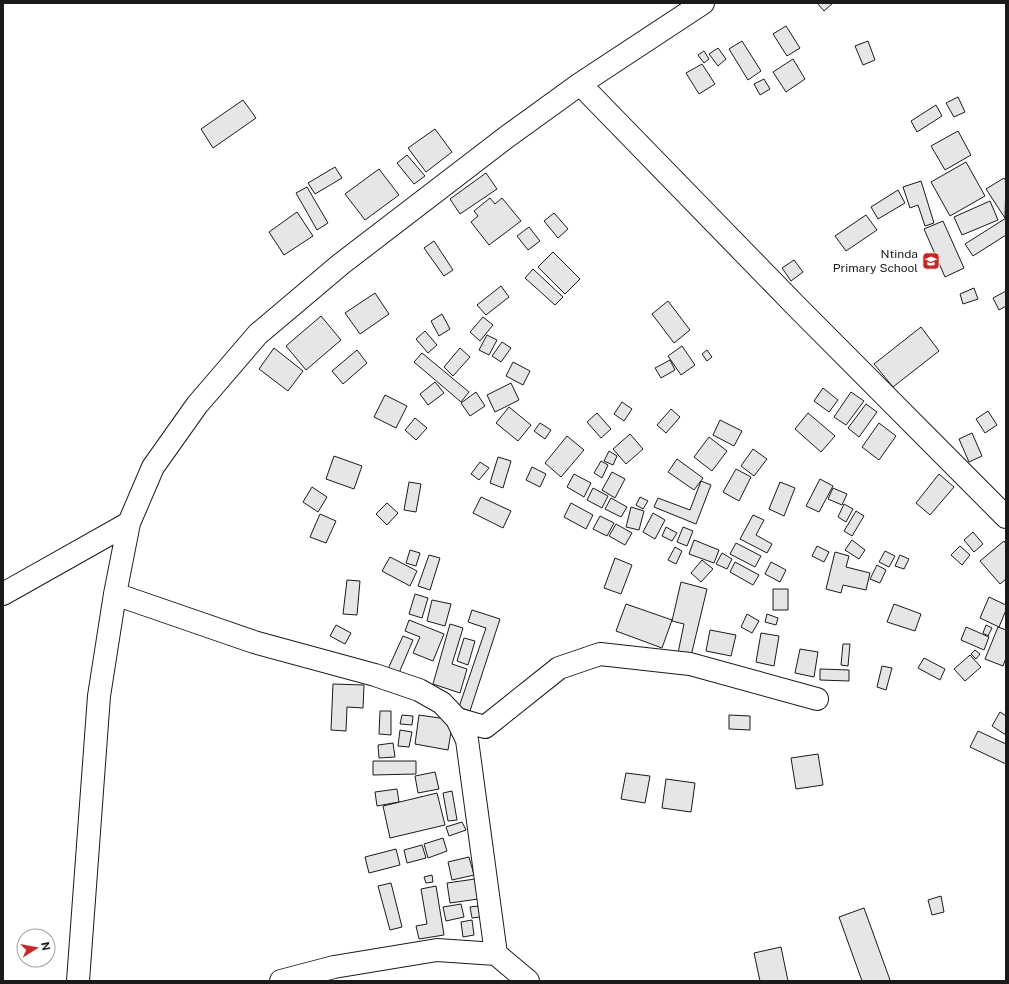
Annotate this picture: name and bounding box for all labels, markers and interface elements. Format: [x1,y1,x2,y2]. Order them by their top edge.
place label: Ntinda Primary School [833,247,918,275]
school or university icon: Ntinda Primary School [921,251,941,271]
north arrow [16,928,56,968]
text: N [39,941,53,951]

